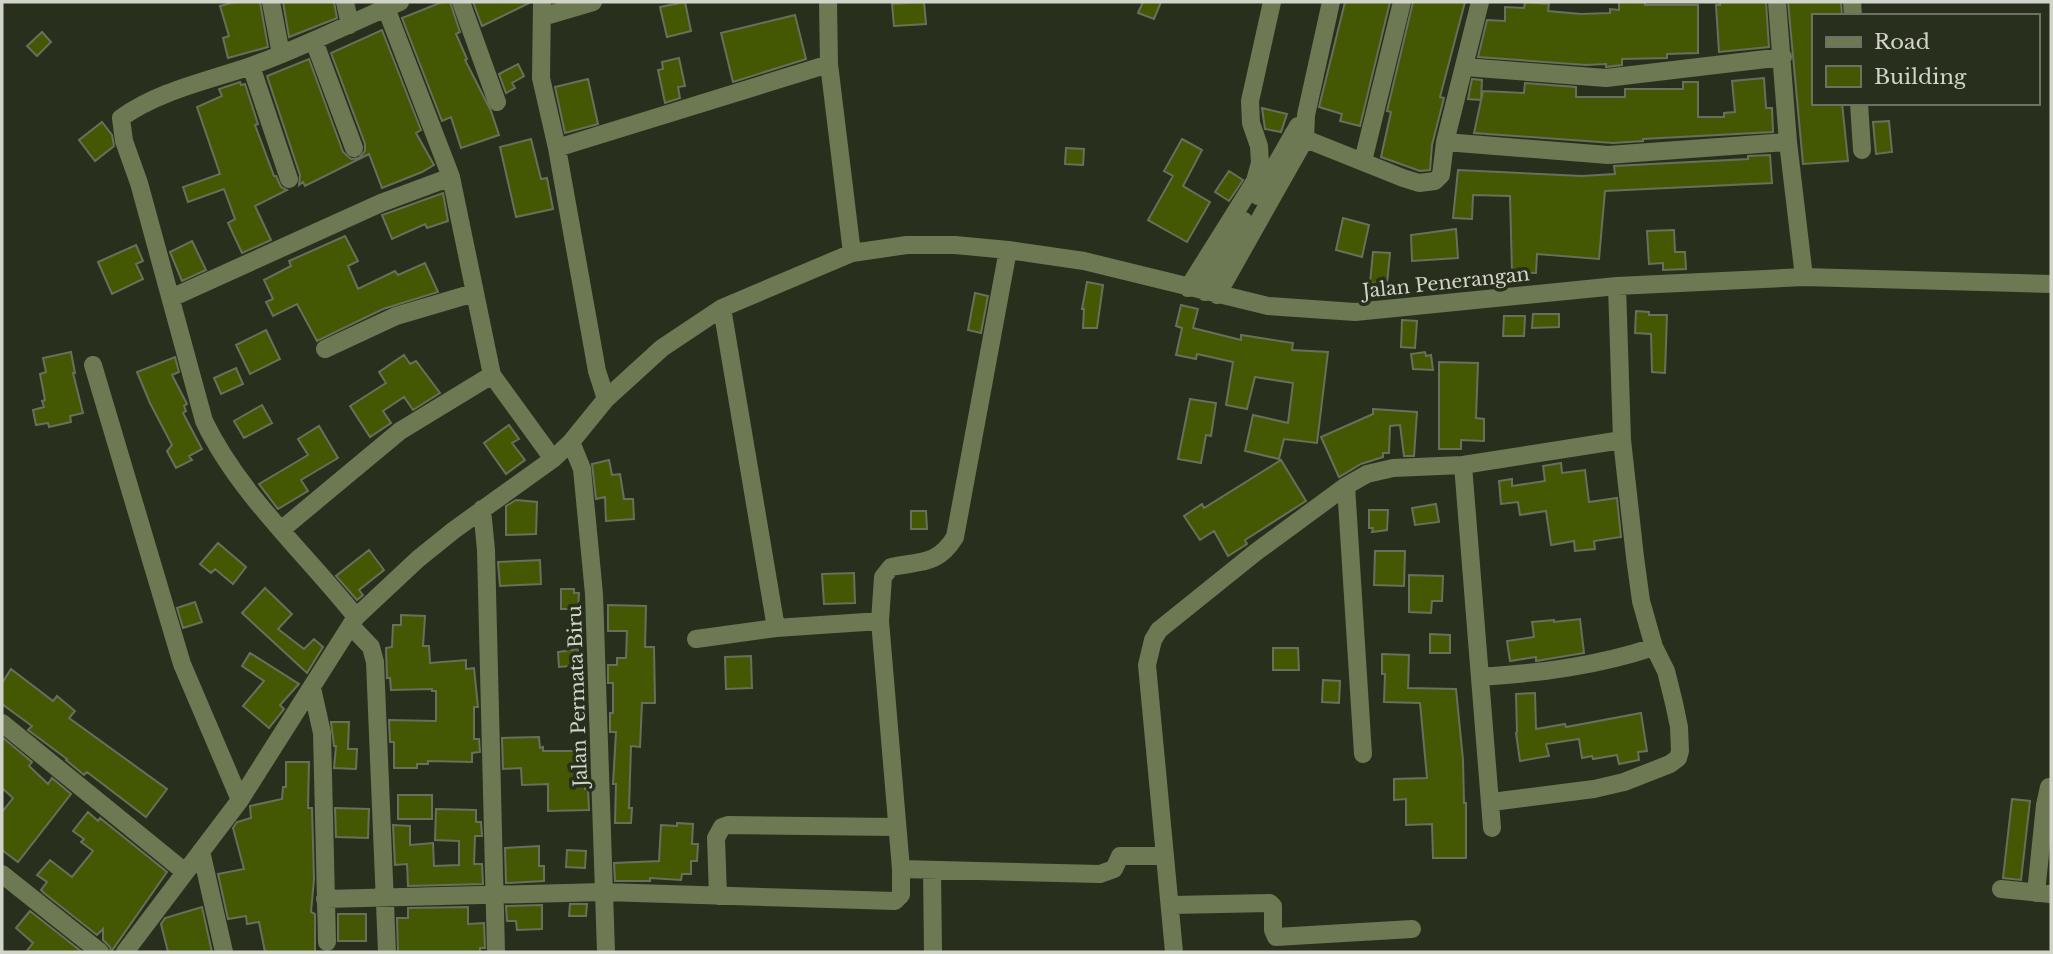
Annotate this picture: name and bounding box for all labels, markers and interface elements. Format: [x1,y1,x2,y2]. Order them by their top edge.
legend [1812,14,2039,105]
text: Road [1874,29,1930,55]
text: Building [1874,64,1967,90]
street label: Jalan Penerangan [1358,262,1531,303]
street label: Jalan Permata Biru [563,604,592,790]

